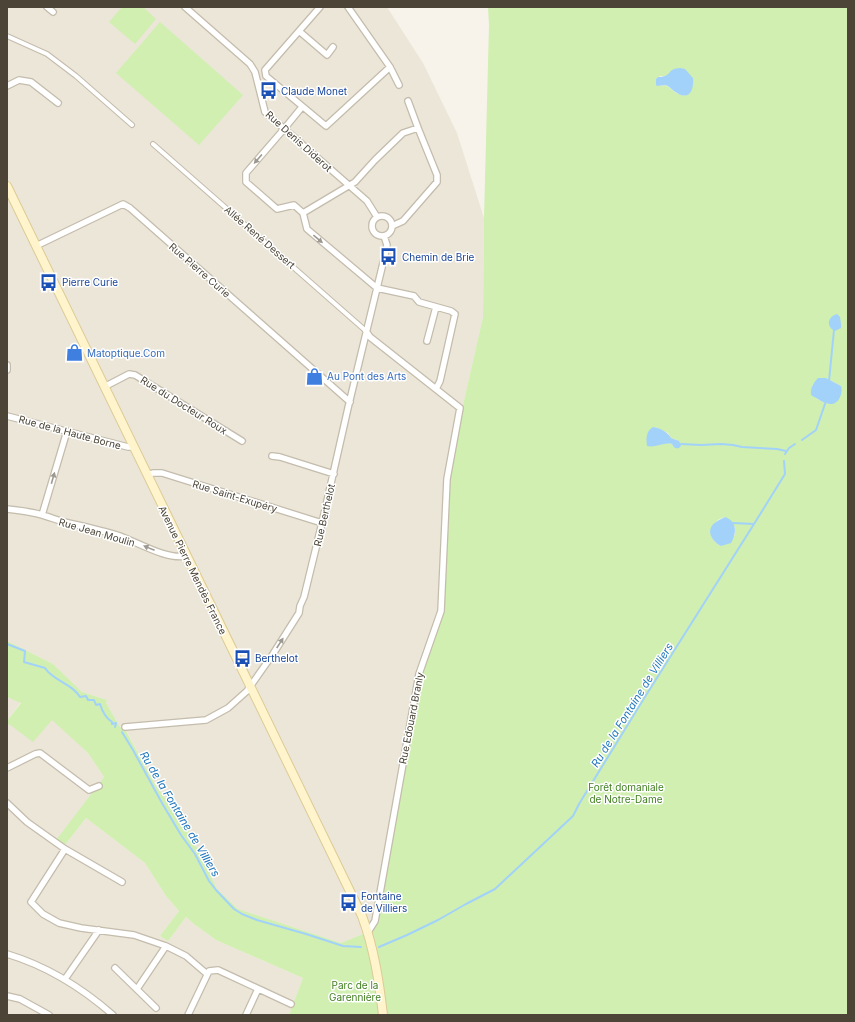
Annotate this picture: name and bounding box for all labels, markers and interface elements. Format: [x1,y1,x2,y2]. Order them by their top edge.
bus stop icon: Claude Monet [258,81,278,101]
place label: Claude Monet [281,85,348,97]
street label: Rue Denis Diderot [263,108,335,174]
one-way arrow [254,153,263,164]
street label: Allée René Dessert [222,203,298,271]
one-way arrow [313,234,323,243]
street label: Rue Pierre Curie [167,240,233,300]
bus stop icon: Chemin de Brie [379,247,399,267]
place label: Chemin de Brie [402,251,475,263]
bus stop icon: Pierre Curie [39,272,59,292]
place label: Pierre Curie [62,276,118,288]
shop icon: Matoptique.Com [64,343,84,363]
place label: Matoptique.Com [87,347,165,359]
shop icon: Au Pont des Arts [304,366,324,386]
place label: Au Pont des Arts [327,370,406,382]
street label: Rue du Docteur Roux [138,373,230,437]
street label: Rue de la Haute Borne [17,413,123,452]
one-way arrow [50,472,56,484]
street label: Rue Saint-Exupéry [191,477,279,515]
street label: Rue Berthelot [311,482,337,548]
street label: Avenue Pierre Mendès France [156,504,230,637]
street label: Rue Jean Moulin [58,515,137,549]
one-way arrow [143,544,155,550]
one-way arrow [277,637,284,648]
water label: Ru de la Fontaine de Villiers [588,640,676,770]
bus stop icon: Berthelot [232,648,252,668]
place label: Berthelot [255,652,299,664]
street label: Rue Edouard Branly [396,671,426,765]
water label: Ru de la Fontaine de Villiers [137,749,223,880]
park label: Forêt domaniale de Notre-Dame [588,781,664,805]
place label: Fontaine de Villiers [361,890,407,914]
bus stop icon: Fontaine de Villiers [338,892,358,912]
park label: Parc de la Garennière [329,979,381,1003]

